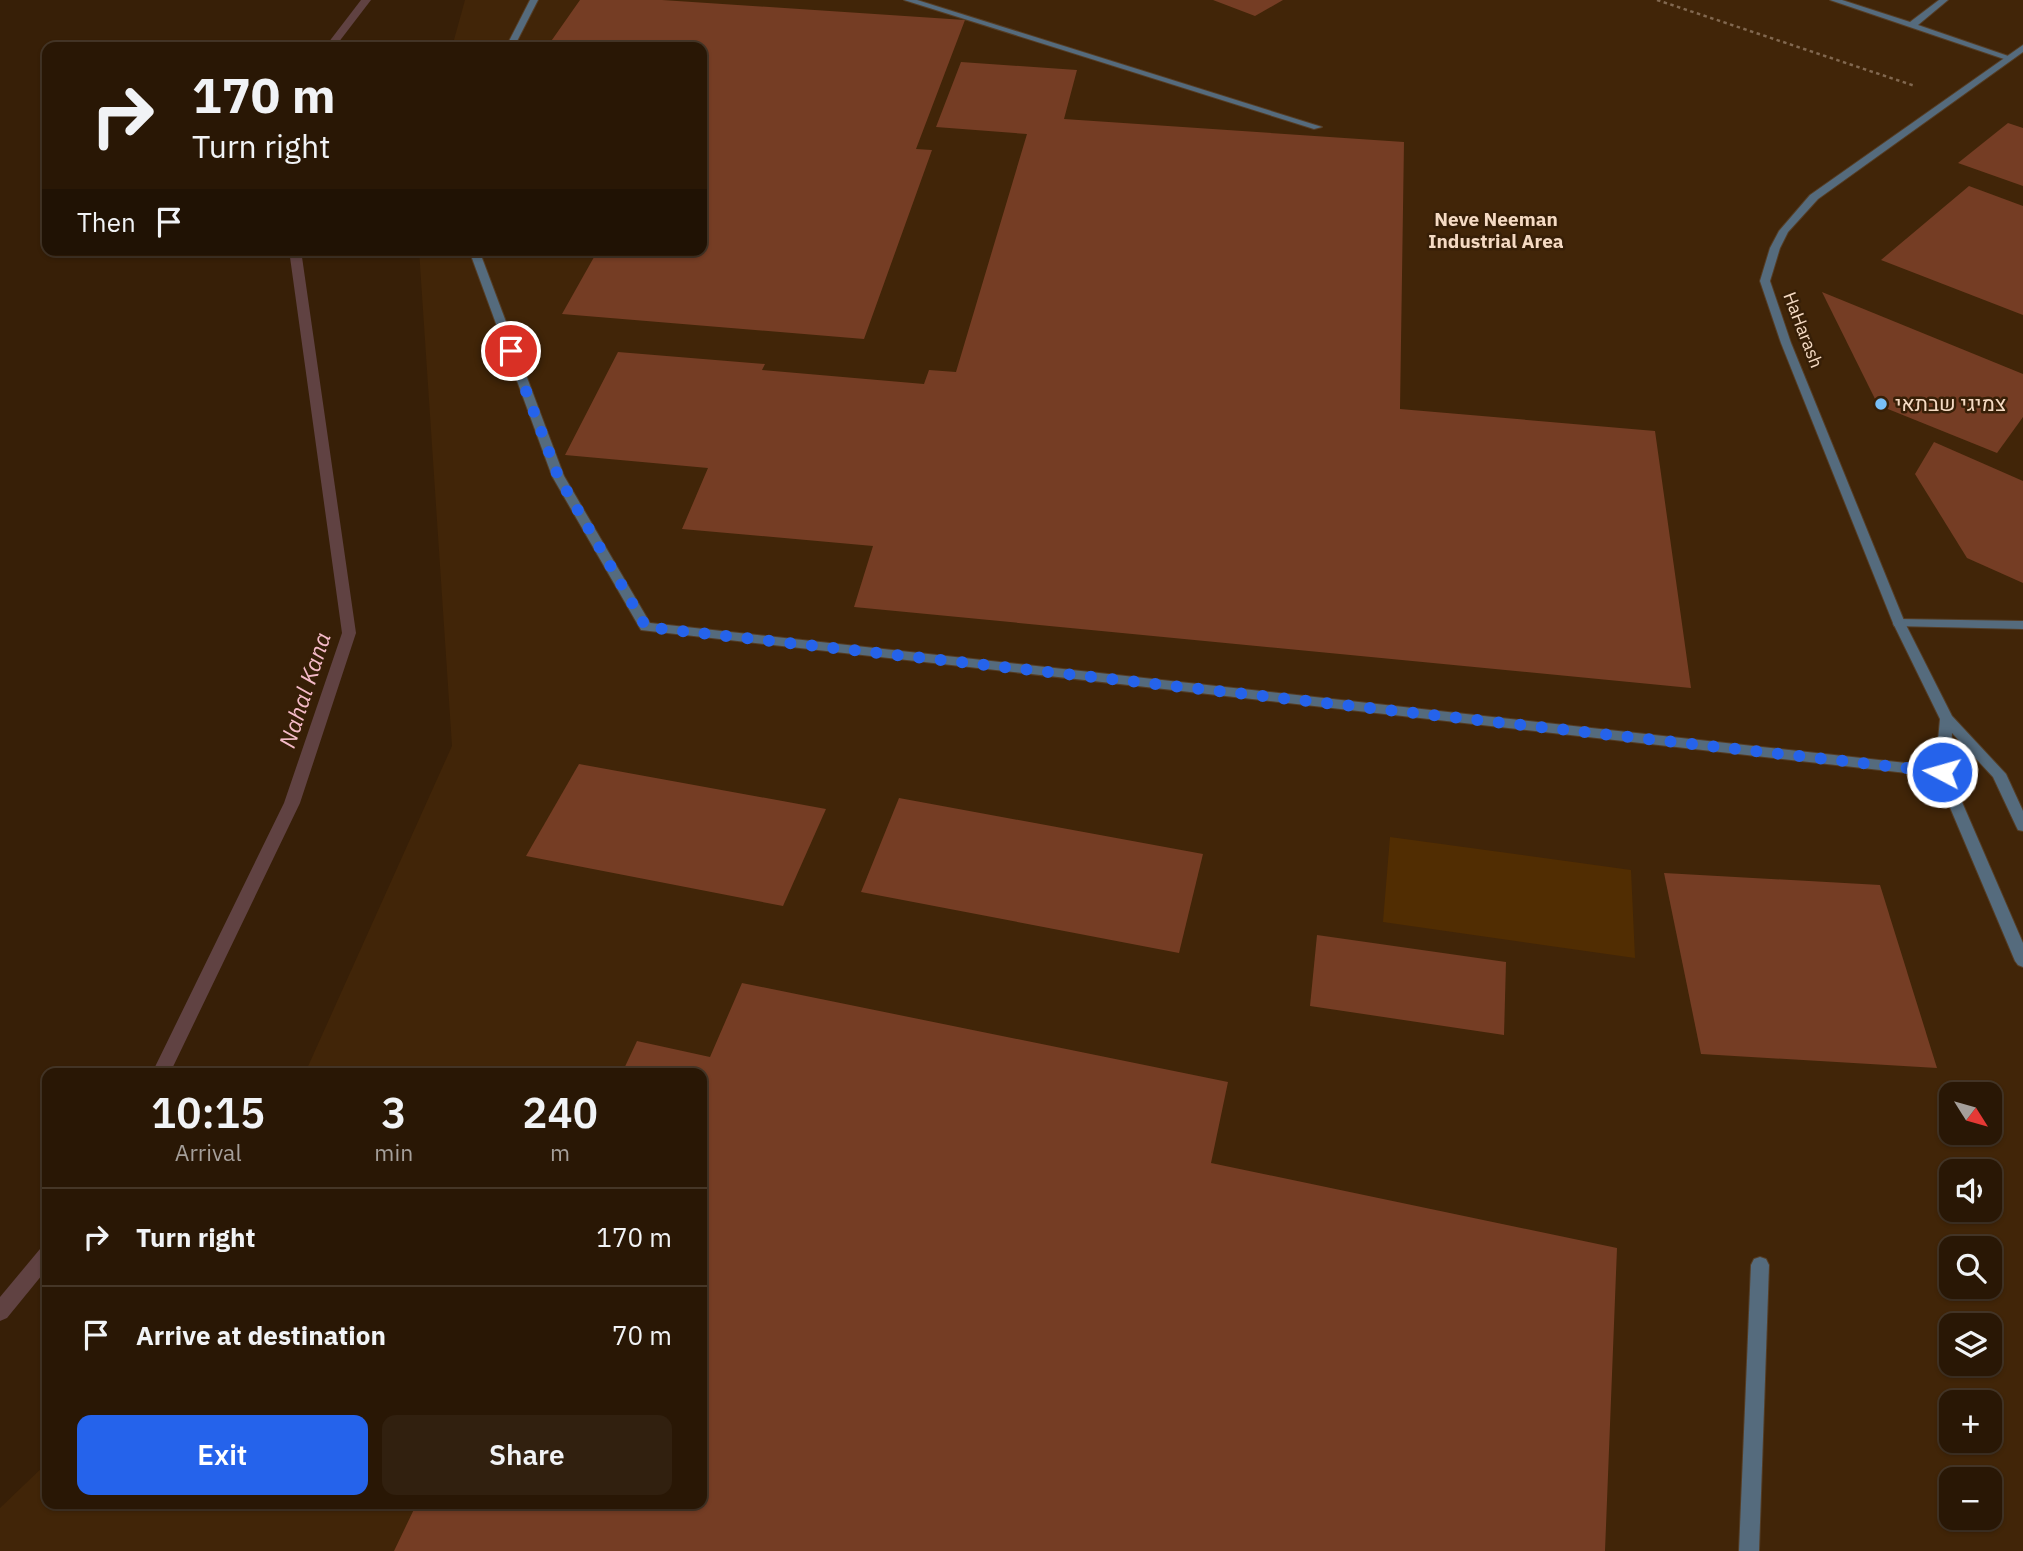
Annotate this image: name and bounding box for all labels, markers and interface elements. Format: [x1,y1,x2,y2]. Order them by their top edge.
text: 170 m [192,63,336,126]
icon: right [77,70,168,161]
text: Turn right [192,125,330,167]
icon: arrive [150,203,188,241]
text: Then [77,205,136,239]
district label: Neve Neeman Industrial Area [1428,207,1564,253]
street label: HaHarash [1778,288,1829,371]
pin [481,321,541,381]
icon: arrive [492,332,530,370]
place label: צמיגי שבתאי [1895,389,2006,417]
marker: צמיגי שבתאי [1873,396,1889,412]
water label: Nahal Kana [271,628,337,751]
position arrow [1905,735,1979,809]
north arrow [1939,1082,2002,1144]
map controls [1939,1082,2002,1530]
text: 10:15 [151,1085,265,1140]
text: 3 [381,1085,406,1140]
text: 240 [522,1085,598,1140]
text: Arrival [175,1137,242,1167]
text: min [374,1137,413,1167]
text: m [550,1137,570,1167]
button: sound [1939,1159,2002,1222]
icon: right [77,1218,115,1256]
text: Turn right [136,1220,255,1254]
text: 170 m [596,1220,672,1254]
button: search [1939,1236,2002,1299]
button: layers [1939,1313,2002,1376]
icon: arrive [77,1316,115,1354]
text: Arrive at destination [136,1318,386,1352]
text: 70 m [612,1318,672,1352]
button: + [1939,1390,2002,1453]
button: Exit [77,1415,368,1495]
button: Share [382,1415,672,1495]
button: − [1939,1467,2002,1530]

